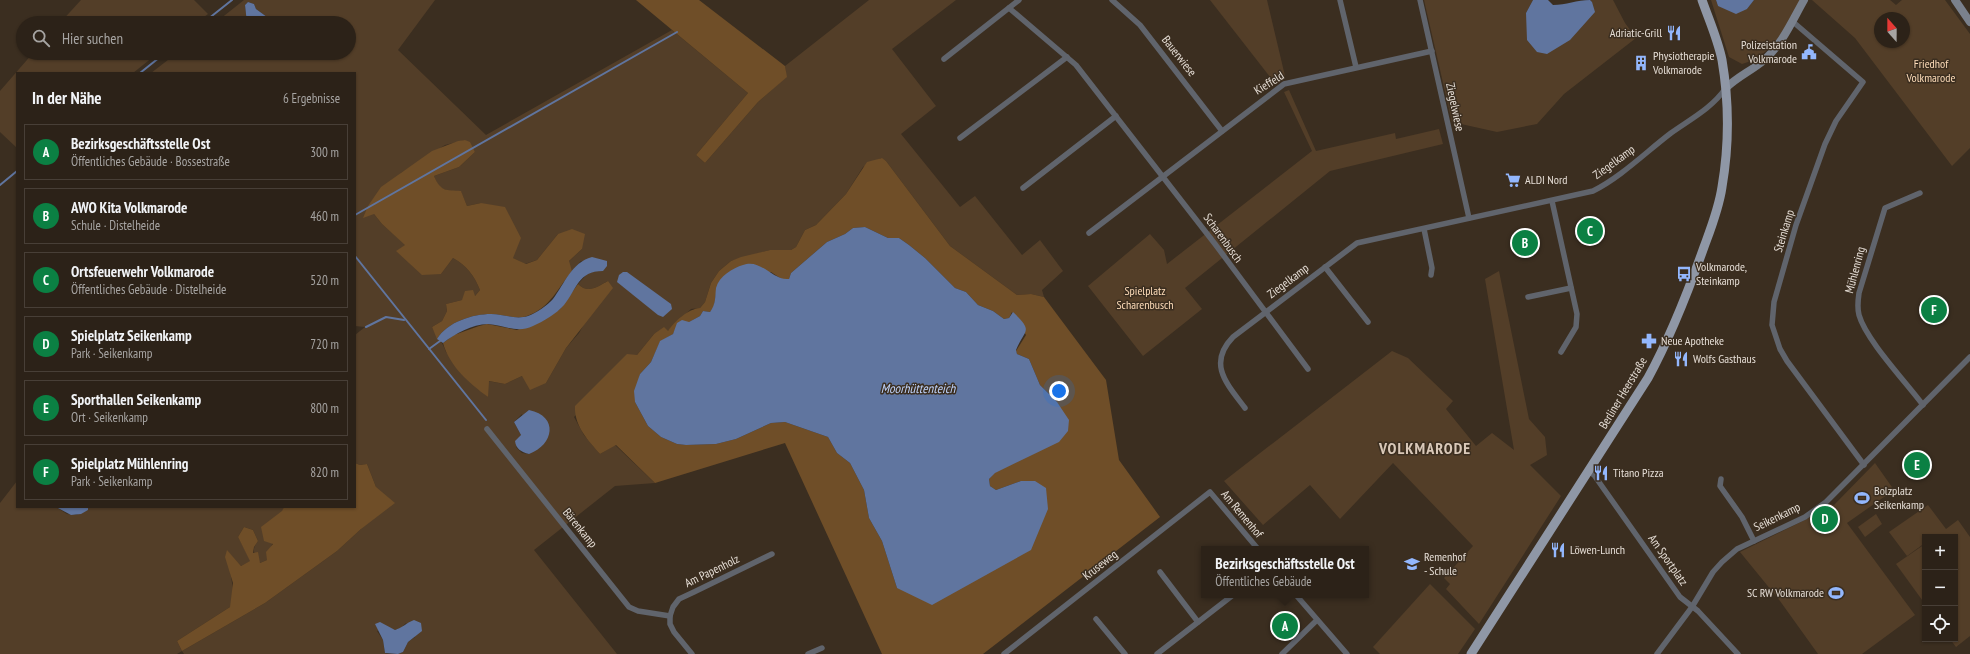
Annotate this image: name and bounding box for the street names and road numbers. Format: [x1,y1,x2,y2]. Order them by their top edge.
street label: Bauerwiese [1159,32,1200,79]
street label: Kieffeld [1251,68,1286,98]
street label: Ziegelwiese [1443,81,1468,133]
street label: Ziegelkamp [1590,141,1638,182]
street label: Steinkamp [1770,208,1797,254]
street label: Scharenbusch [1201,210,1246,265]
street label: Mühlenring [1841,245,1868,295]
street label: Ziegelkamp [1264,260,1311,301]
street label: Berliner Heerstraße [1595,354,1650,431]
street label: Am Remenhof [1218,487,1267,541]
street label: Seikenkamp [1751,499,1803,534]
street label: Bärenkamp [560,505,601,550]
street label: Am Sportplatz [1645,531,1691,588]
street label: Kruseweg [1079,546,1120,583]
street label: Am Papenholz [682,551,742,590]

